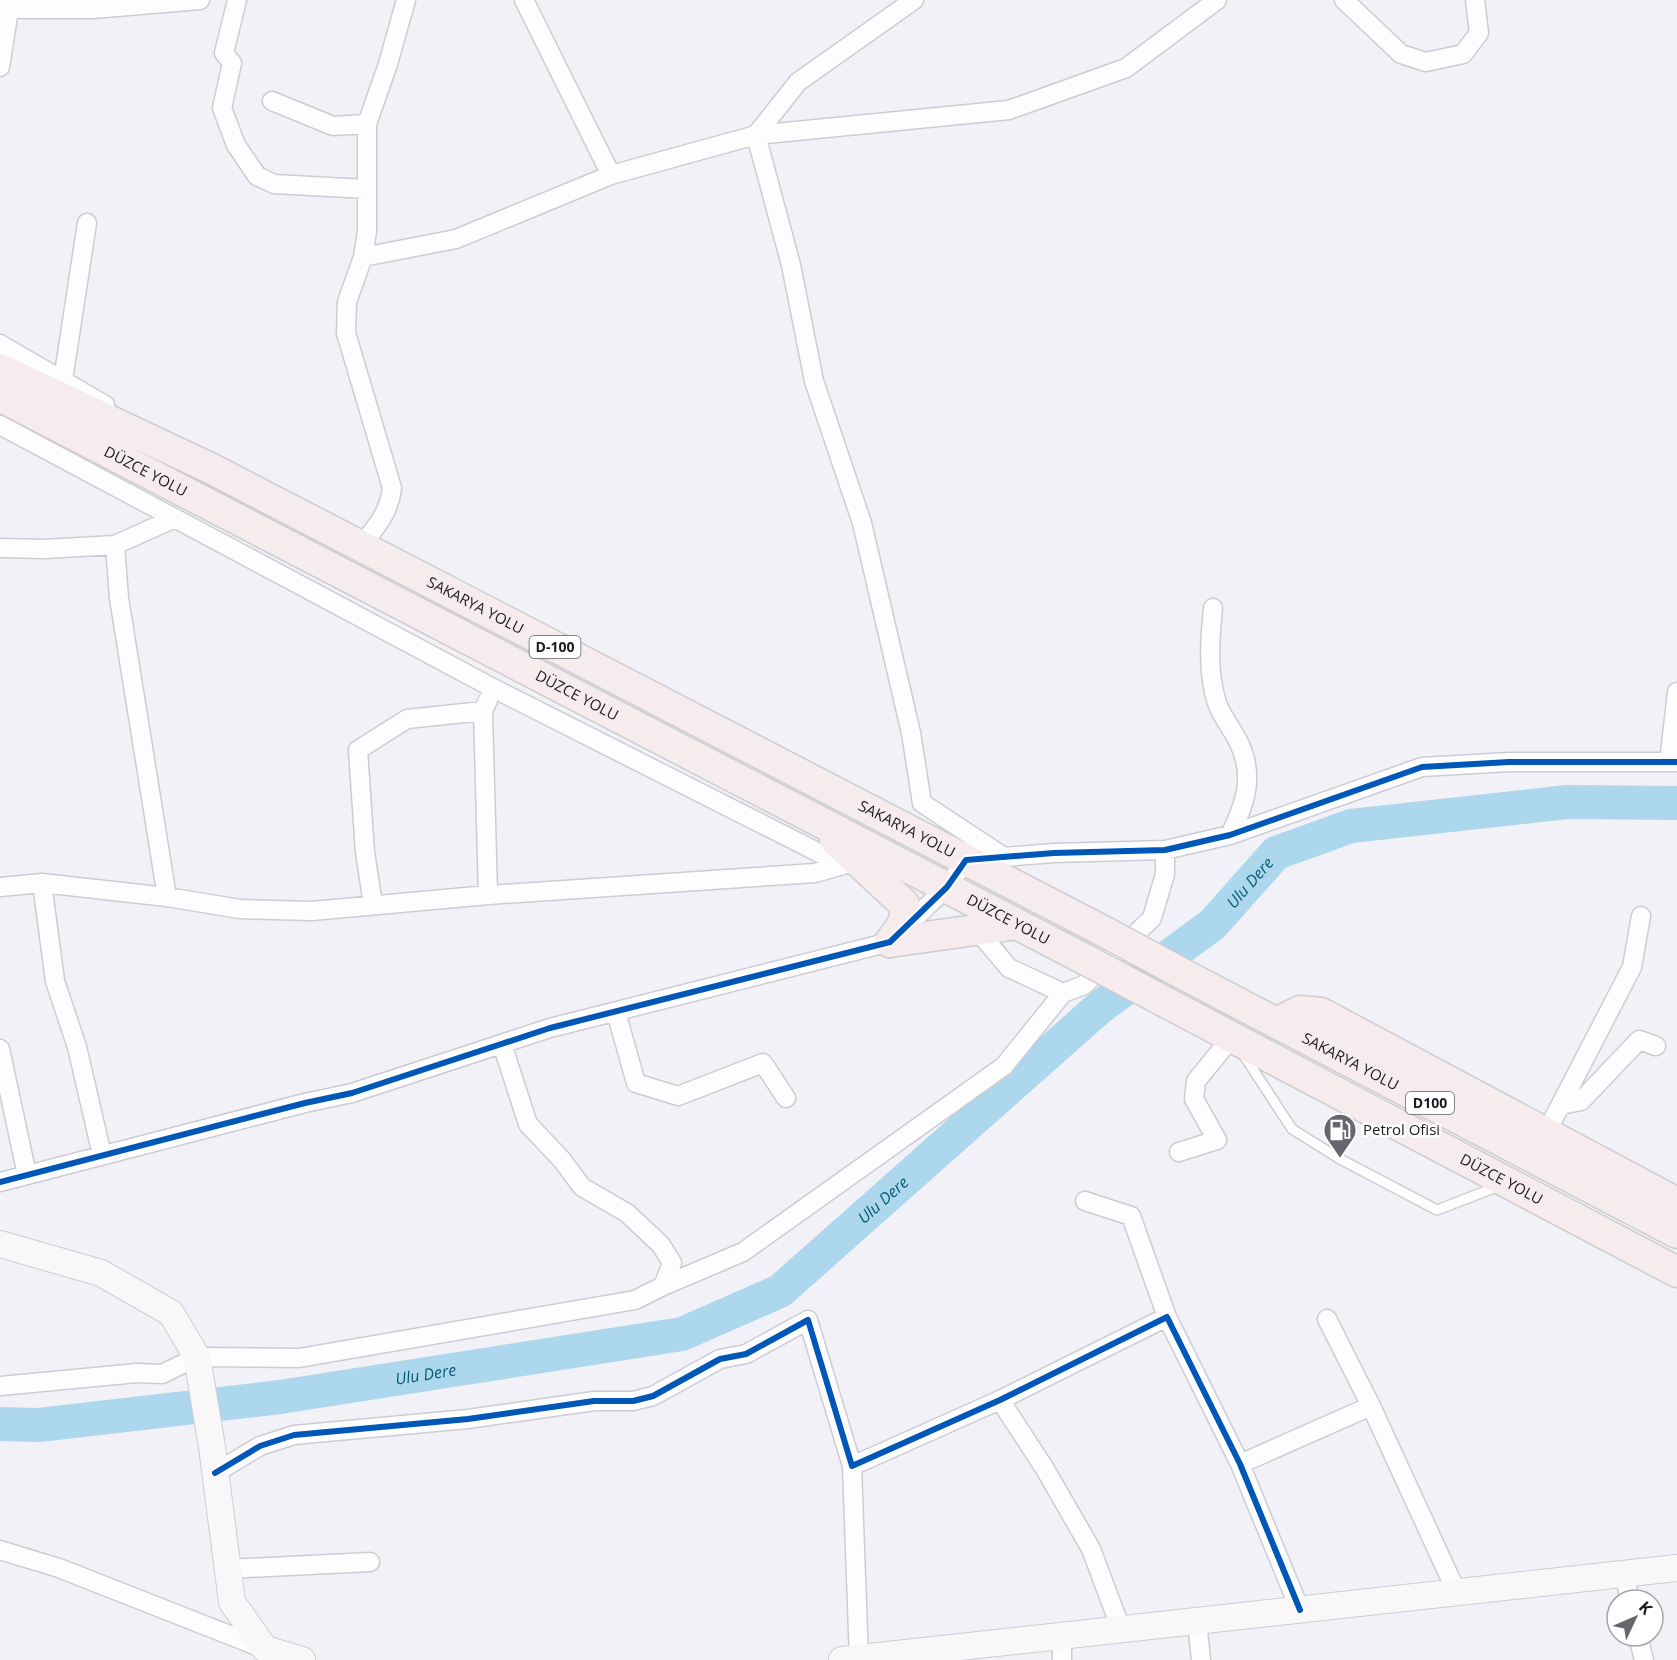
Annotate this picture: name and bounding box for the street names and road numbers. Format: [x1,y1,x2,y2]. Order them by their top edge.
street label: DÜZCE YOLU [101,441,191,501]
street label: SAKARYA YOLU [424,571,528,638]
road number: D-100 [530,636,580,658]
street label: DÜZCE YOLU [532,665,622,725]
street label: SAKARYA YOLU [855,795,959,862]
street label: DÜZCE YOLU [964,889,1054,948]
street label: SAKARYA YOLU [1299,1027,1403,1094]
road number: D100 [1406,1092,1454,1114]
street label: DÜZCE YOLU [1457,1148,1547,1209]

